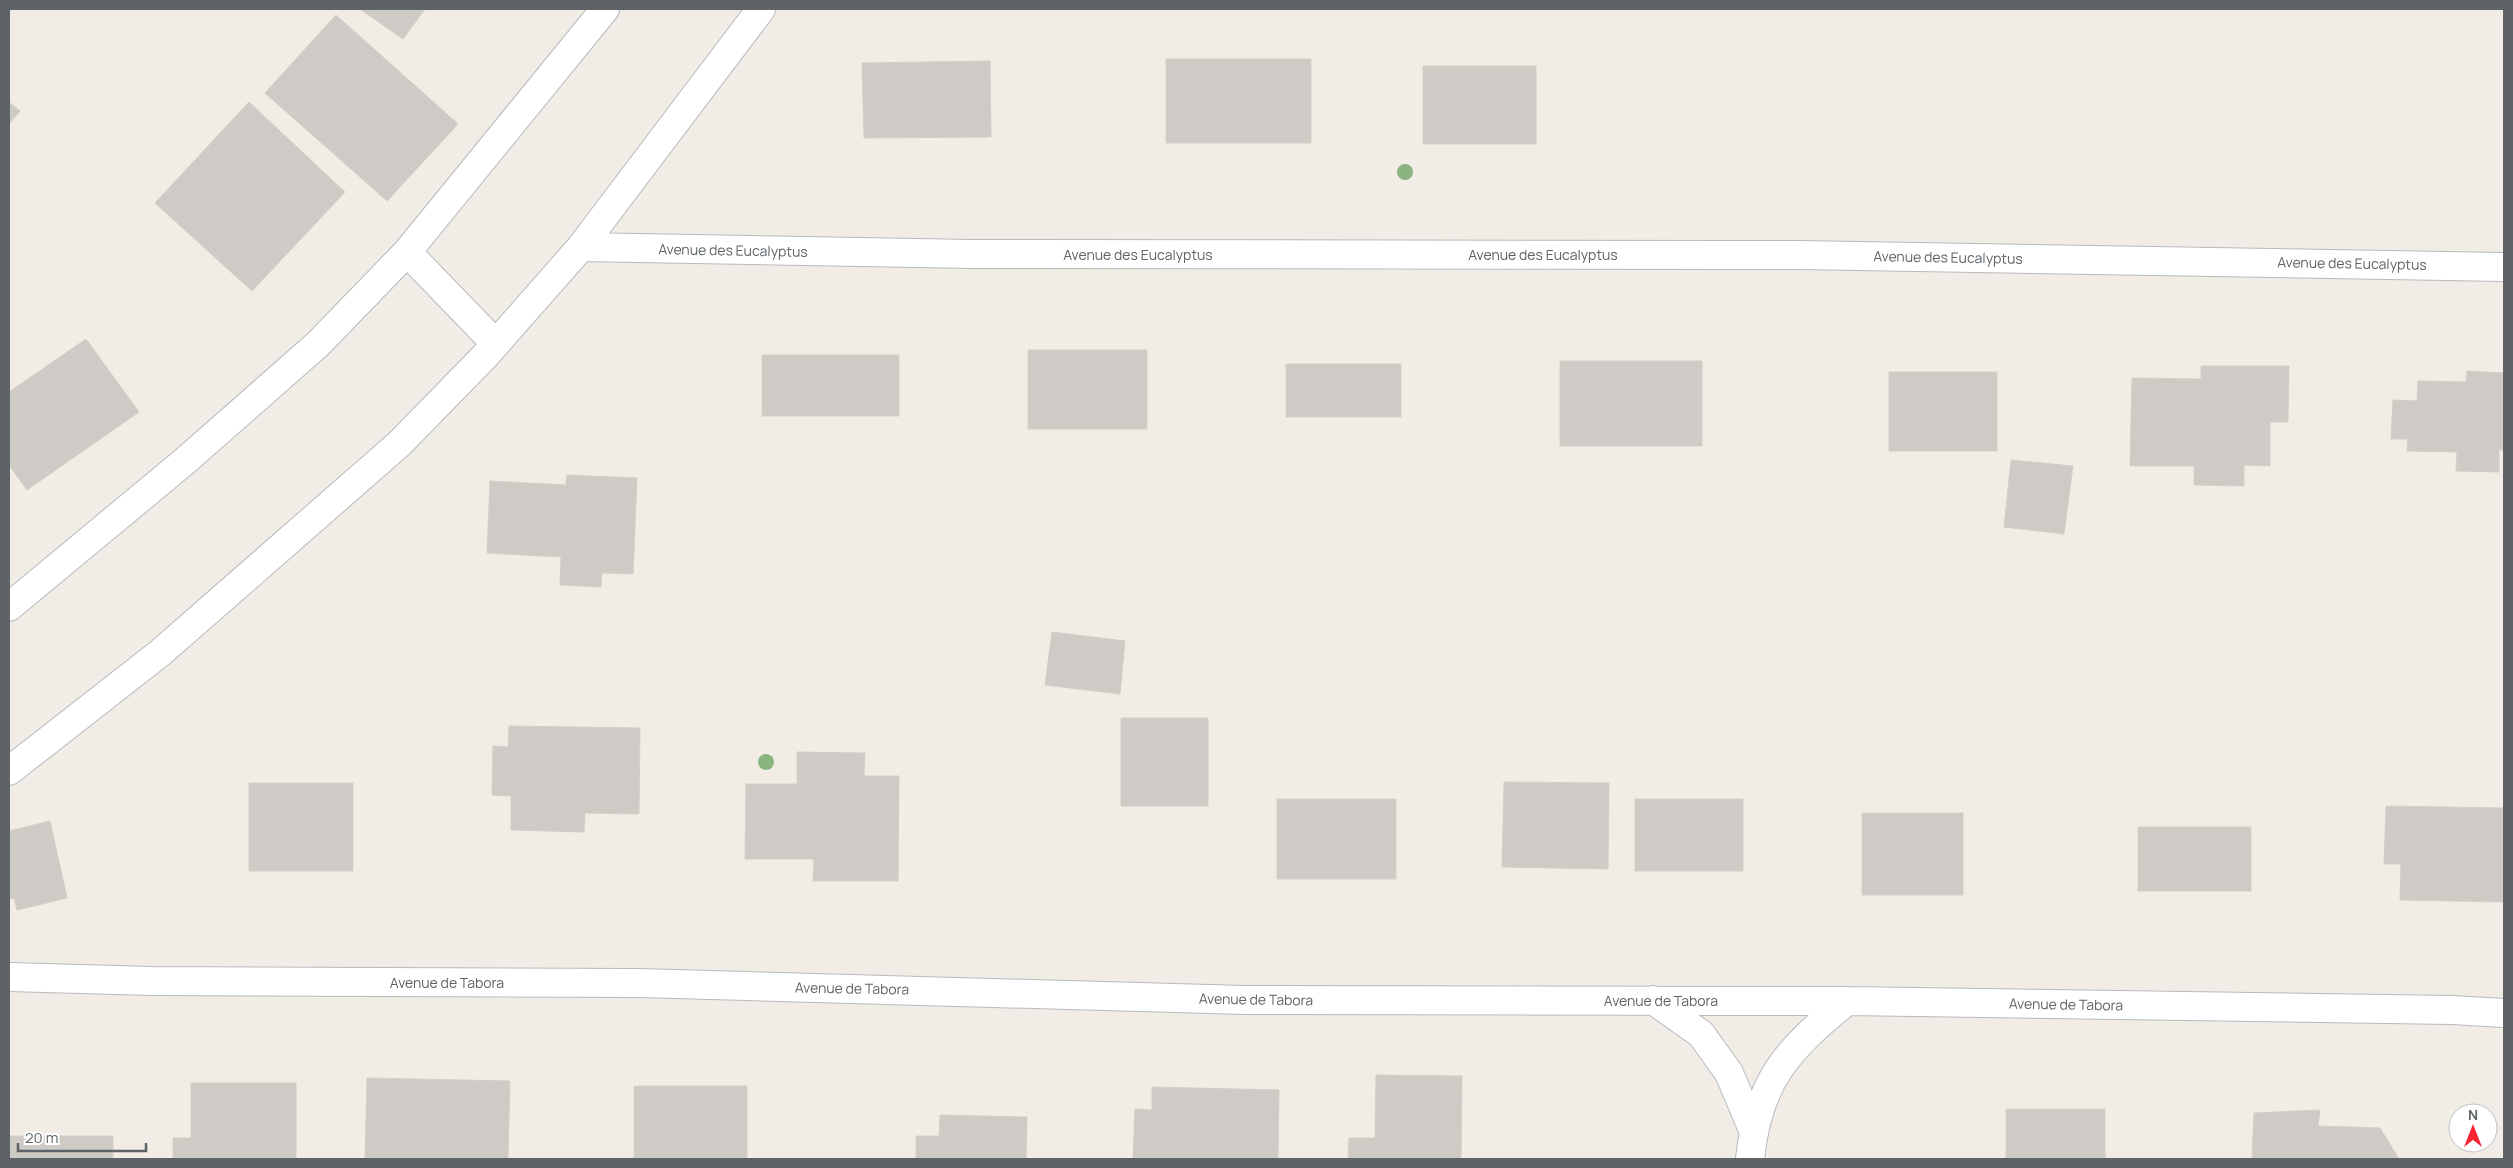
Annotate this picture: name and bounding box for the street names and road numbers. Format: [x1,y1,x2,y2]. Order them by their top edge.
street label: Avenue des Eucalyptus [658,239,808,261]
street label: Avenue des Eucalyptus [1063,245,1213,264]
street label: Avenue des Eucalyptus [1468,245,1618,264]
street label: Avenue des Eucalyptus [1873,246,2023,268]
street label: Avenue des Eucalyptus [2277,252,2427,274]
street label: Avenue de Tabora [390,973,504,992]
street label: Avenue de Tabora [795,978,909,998]
street label: Avenue de Tabora [1199,989,1313,1009]
street label: Avenue de Tabora [1604,991,1718,1010]
street label: Avenue de Tabora [2009,994,2123,1014]

